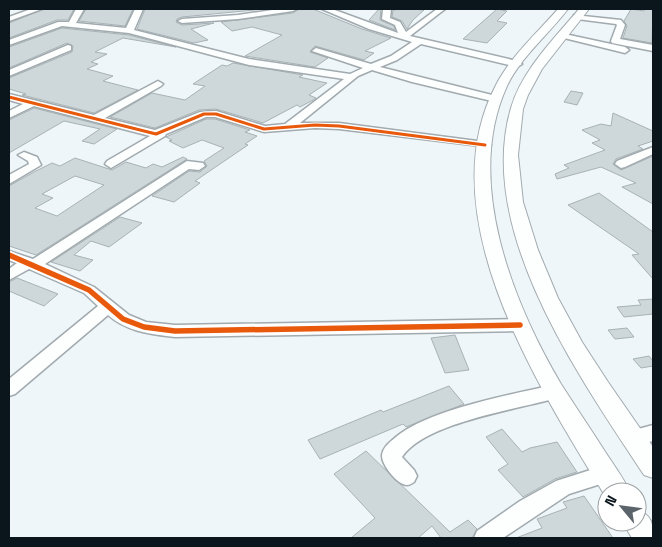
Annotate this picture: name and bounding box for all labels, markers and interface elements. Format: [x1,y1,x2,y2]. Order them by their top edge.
north arrow [597,482,647,532]
text: N [600,492,621,509]

